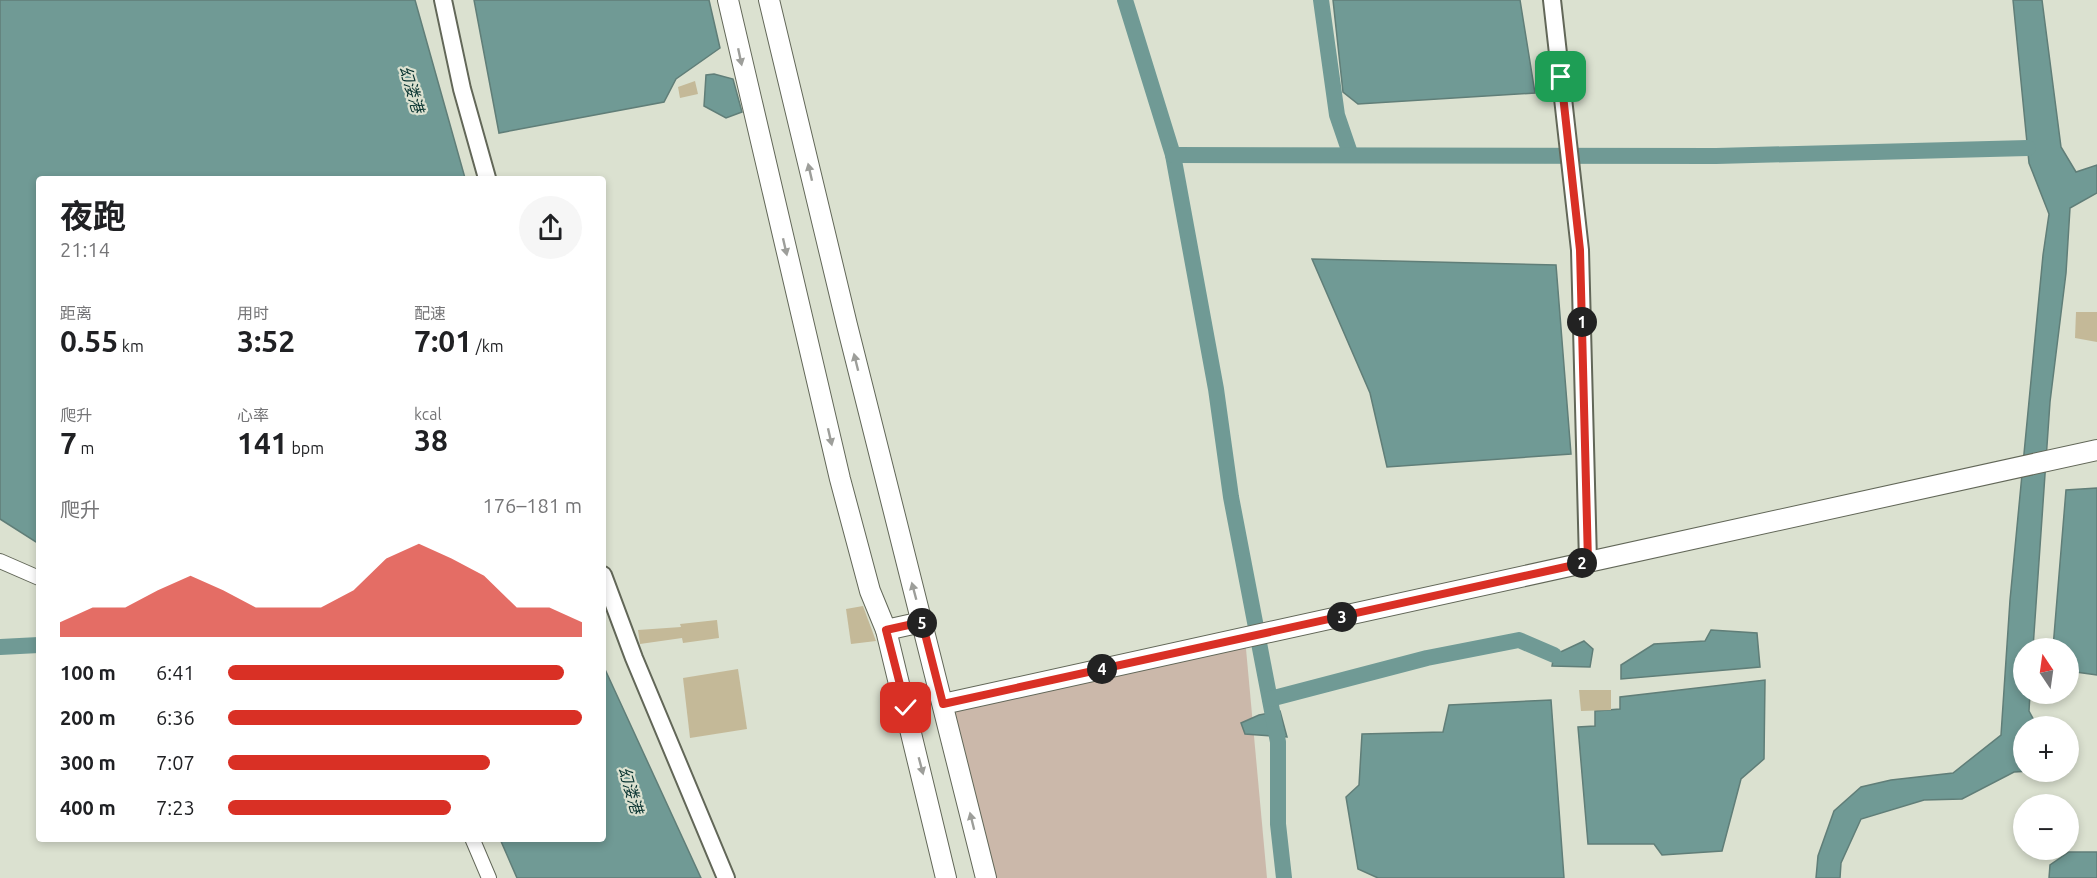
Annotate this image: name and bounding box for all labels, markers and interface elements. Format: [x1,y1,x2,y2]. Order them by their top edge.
one-way arrow [736,48,745,67]
pin [1535,51,1586,102]
icon: arrive [1544,60,1577,93]
water label: 幻溇港 [396,63,428,116]
one-way arrow [805,163,815,181]
button: share [519,196,582,259]
text: 夜跑 [60,197,126,234]
text: 21:14 [60,238,110,261]
one-way arrow [780,238,790,256]
text: 距离 [60,304,92,322]
text: 用时 [237,304,269,322]
text: 配速 [414,304,446,322]
pin: 1 [1567,307,1597,337]
text: 1 [1577,313,1587,331]
text: 0.55 [60,324,118,358]
text: 3:52 [237,324,295,358]
text: 7:01 [414,324,472,358]
text: km [118,337,144,355]
text: /km [472,337,504,355]
one-way arrow [850,352,860,371]
text: kcal [414,405,442,423]
text: 爬升 [60,406,92,424]
text: 心率 [237,406,269,424]
text: 38 [414,423,448,457]
text: 7 [60,426,77,460]
text: 141 [237,426,288,460]
one-way arrow [826,427,836,446]
text: m [77,439,94,457]
text: bpm [288,439,324,457]
text: 176–181 m [483,494,582,517]
text: 爬升 [60,498,100,521]
pin: 2 [1567,548,1597,578]
text: 2 [1577,554,1587,572]
one-way arrow [909,582,919,600]
pin: 3 [1327,602,1357,632]
pin: 5 [907,608,937,638]
text: 3 [1337,608,1347,626]
text: 5 [917,614,927,632]
north arrow [2013,638,2079,704]
map controls [2013,638,2079,860]
pin: 4 [1087,654,1117,684]
text: 4 [1097,660,1107,678]
text: 100 m [60,661,116,684]
text: 6:41 [156,661,195,684]
pin [880,682,931,733]
icon: check [889,691,922,724]
text: 200 m [60,706,116,729]
text: 6:36 [156,706,195,729]
button: + [2013,716,2079,782]
text: 300 m [60,751,116,774]
text: 7:07 [156,751,195,774]
one-way arrow [916,757,926,775]
water label: 幻溇港 [615,764,647,817]
button: − [2013,794,2079,860]
text: 400 m [60,796,116,819]
text: 7:23 [156,796,195,819]
one-way arrow [966,812,976,830]

